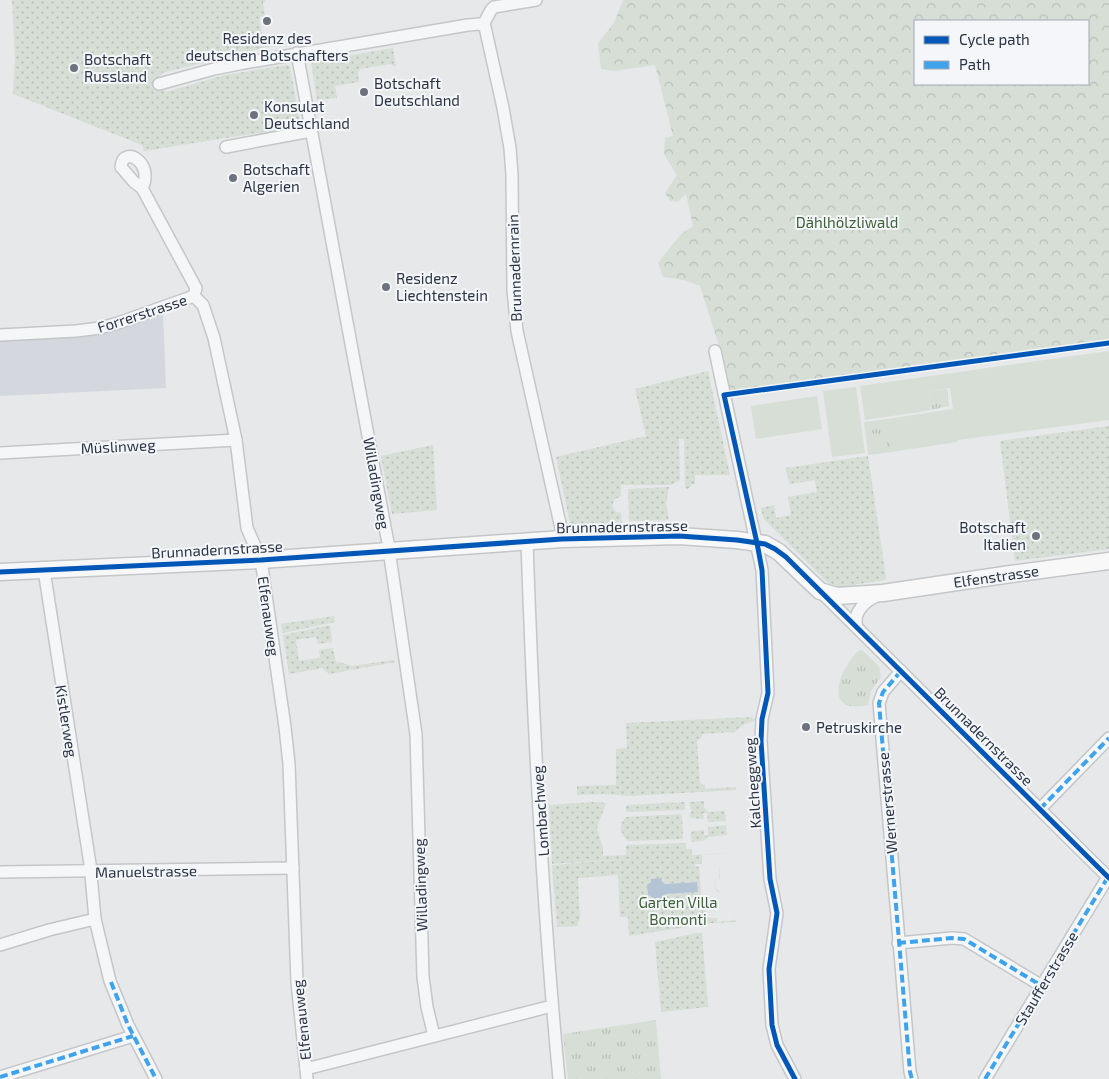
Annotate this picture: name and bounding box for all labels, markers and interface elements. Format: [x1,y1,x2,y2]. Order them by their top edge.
marker: Residenz des deutschen Botschafters [261,15,273,27]
legend [914,20,1089,85]
place label: Residenz des deutschen Botschafters [185,29,349,64]
text: Cycle path [959,30,1030,48]
place label: Botschaft Russland [84,50,151,85]
text: Path [959,55,990,73]
marker: Botschaft Russland [68,62,80,74]
place label: Botschaft Deutschland [374,74,460,109]
marker: Botschaft Deutschland [358,86,370,98]
place label: Konsulat Deutschland [264,97,350,132]
marker: Konsulat Deutschland [248,109,260,121]
place label: Botschaft Algerien [243,160,310,195]
marker: Botschaft Algerien [227,172,239,184]
park label: Dählhölzliwald [796,213,898,231]
street label: Brunnadernrain [503,214,525,322]
place label: Residenz Liechtenstein [396,269,488,304]
marker: Residenz Liechtenstein [380,281,392,293]
street label: Forrerstrasse [95,290,189,336]
street label: Müslinweg [80,435,157,457]
street label: Willadingweg [360,436,394,531]
street label: Brunnadernstrasse [556,516,688,536]
place label: Botschaft Italien [959,518,1026,553]
marker: Botschaft Italien [1030,530,1042,542]
street label: Brunnadernstrasse [151,537,283,561]
street label: Elfenstrasse [952,561,1040,591]
street label: Elfenauweg [254,575,284,658]
street label: Kistlerweg [52,683,82,759]
street label: Brunnadernstrasse [931,683,1037,789]
place label: Petruskirche [816,718,902,736]
marker: Petruskirche [800,721,812,733]
street label: Kalcheggweg [740,736,764,829]
street label: Wernerstrasse [874,752,900,854]
street label: Lombachweg [528,764,552,857]
street label: Willadingweg [409,837,431,932]
street label: Manuelstrasse [95,861,197,881]
park label: Garten Villa Bomonti [638,893,718,928]
street label: Staufferstrasse [1011,928,1081,1028]
street label: Elfenauweg [288,978,314,1061]

